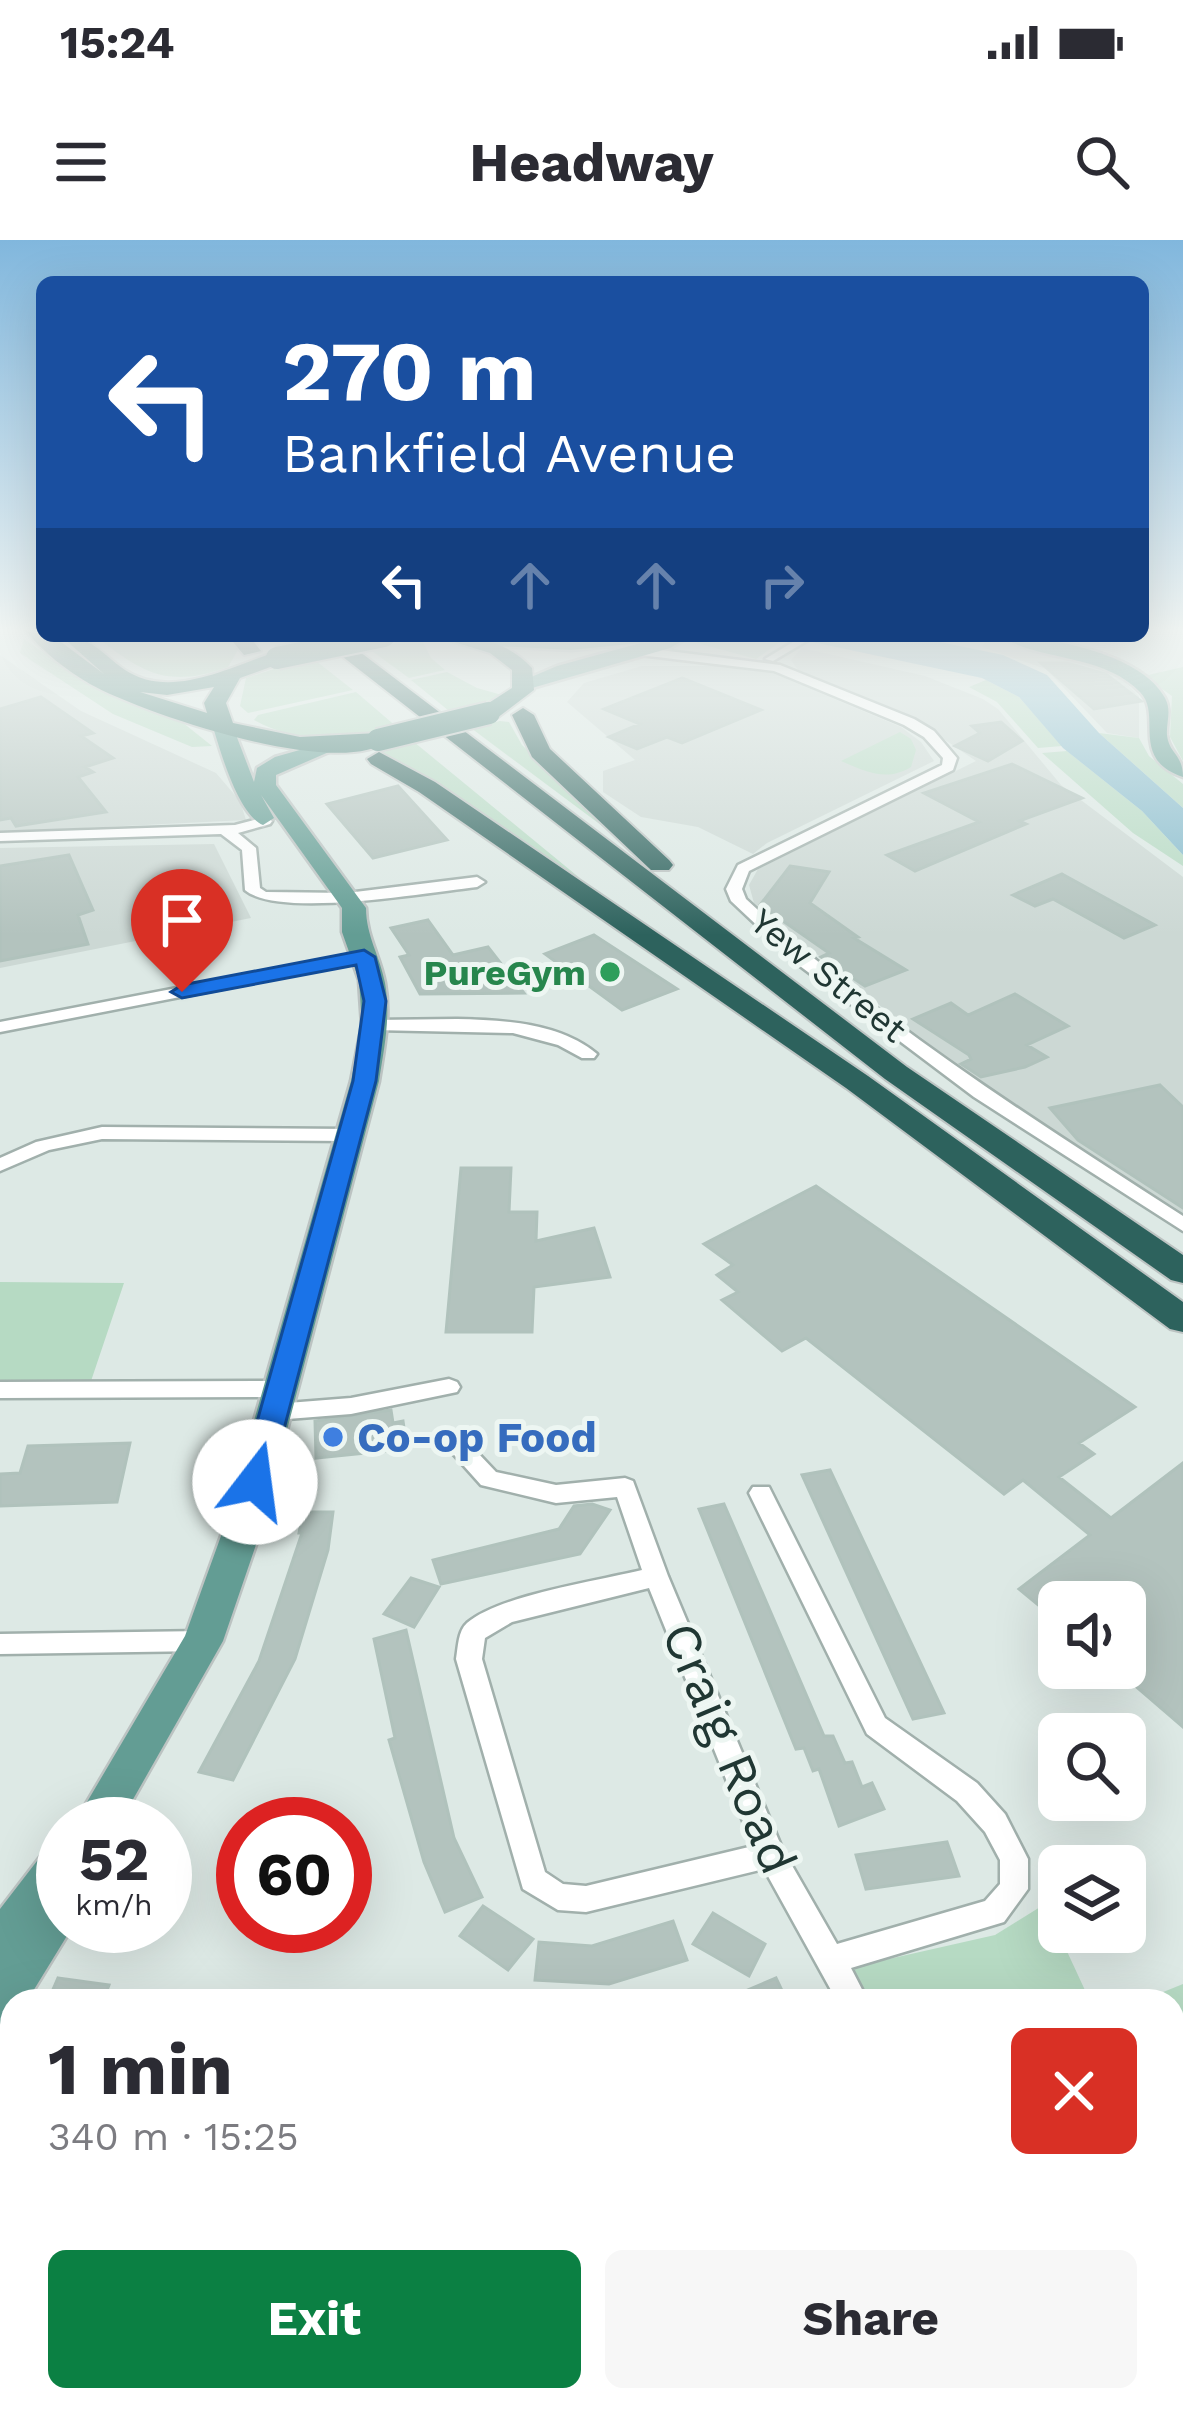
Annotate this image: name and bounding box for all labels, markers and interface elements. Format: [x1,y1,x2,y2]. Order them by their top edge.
text: 15:24 [60,16,175,69]
icon: menu [48,129,114,195]
icon: search [1069,129,1135,195]
text: Headway [469,131,714,194]
text: 270 m [282,322,537,420]
icon: left [84,324,240,480]
text: Bankfield Avenue [282,422,736,485]
icon: left [371,552,437,618]
icon: ahead [497,552,563,618]
icon: ahead [623,552,689,618]
icon: right [749,552,815,618]
pin [131,869,233,992]
icon: arrive [149,887,215,953]
street label: Yew Street [742,900,915,1051]
place label: PureGym [424,952,586,994]
marker: PureGym [597,959,623,985]
place label: Co-op Food [357,1413,597,1462]
position arrow [192,1419,318,1545]
marker: Co-op Food [320,1424,346,1450]
map controls [1038,1581,1146,1953]
button: sound [1038,1581,1146,1689]
street label: Craig Road [650,1614,809,1882]
button: search [1038,1713,1146,1821]
speed limit sign: 60 [216,1797,372,1953]
text: 52 [79,1824,149,1895]
button: layers [1038,1845,1146,1953]
text: km/h [75,1887,153,1922]
text: 1 min [48,2027,233,2111]
button: close [1011,2028,1137,2154]
text: 340 m · 15:25 [48,2114,299,2159]
button: Exit [48,2250,581,2388]
button: Share [605,2250,1137,2388]

